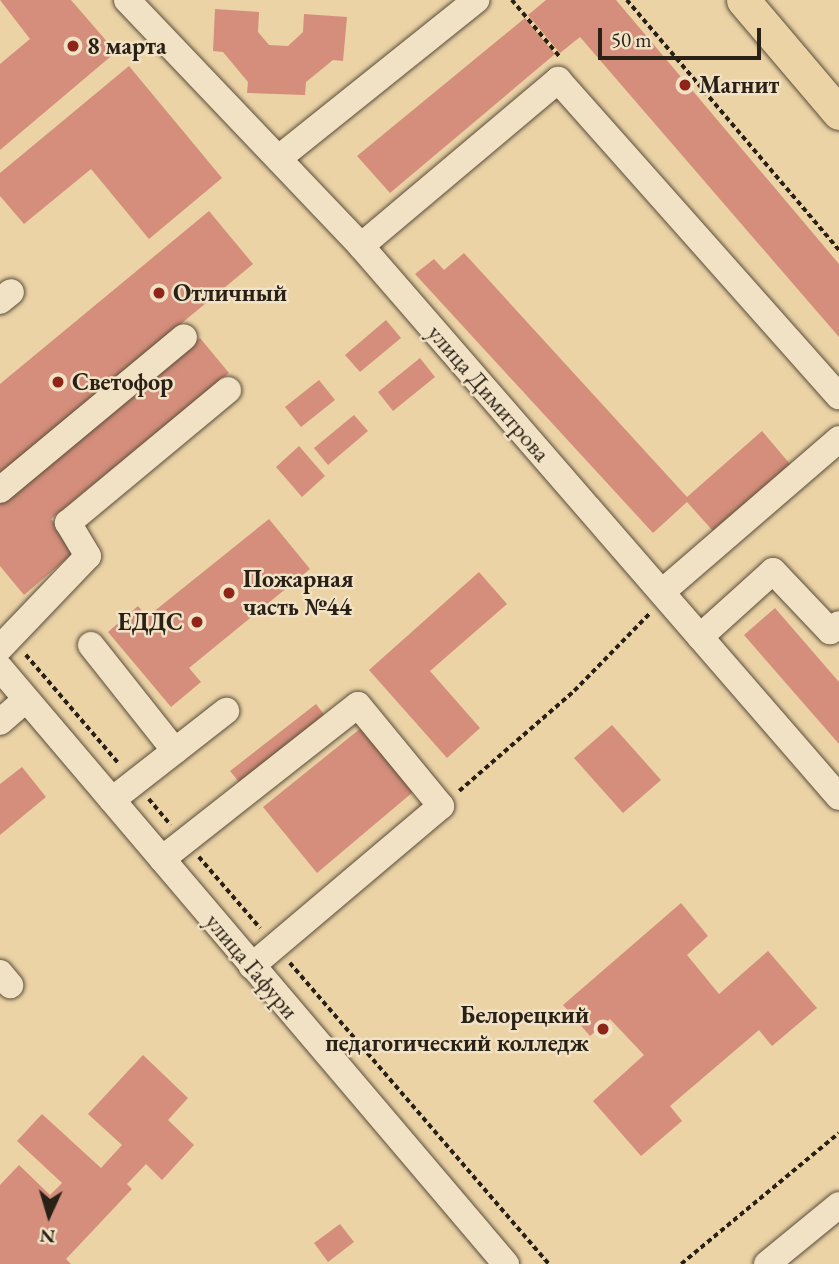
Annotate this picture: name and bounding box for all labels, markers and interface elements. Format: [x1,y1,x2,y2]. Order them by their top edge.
scale bar [601,14,764,58]
text: 50 m [611,26,652,53]
place label: 8 марта [87,32,167,60]
marker: 8 марта [65,38,81,54]
place label: Магнит [699,71,779,99]
marker: Магнит [677,77,693,93]
place label: Отличный [173,279,287,307]
marker: Отличный [151,285,167,301]
street label: улица Димитрова [422,319,556,467]
place label: Светофор [72,368,173,396]
marker: Светофор [50,374,66,390]
place label: Пожарная часть №44 [243,565,354,621]
marker: Пожарная часть №44 [221,585,237,601]
place label: ЕДДС [118,608,183,636]
marker: ЕДДС [189,614,205,630]
street label: улица Гафури [199,907,305,1025]
place label: Белорецкий педагогический колледж [325,1001,589,1057]
marker: Белорецкий педагогический колледж [595,1021,611,1037]
north arrow [14,1180,84,1250]
text: N [39,1223,56,1249]

